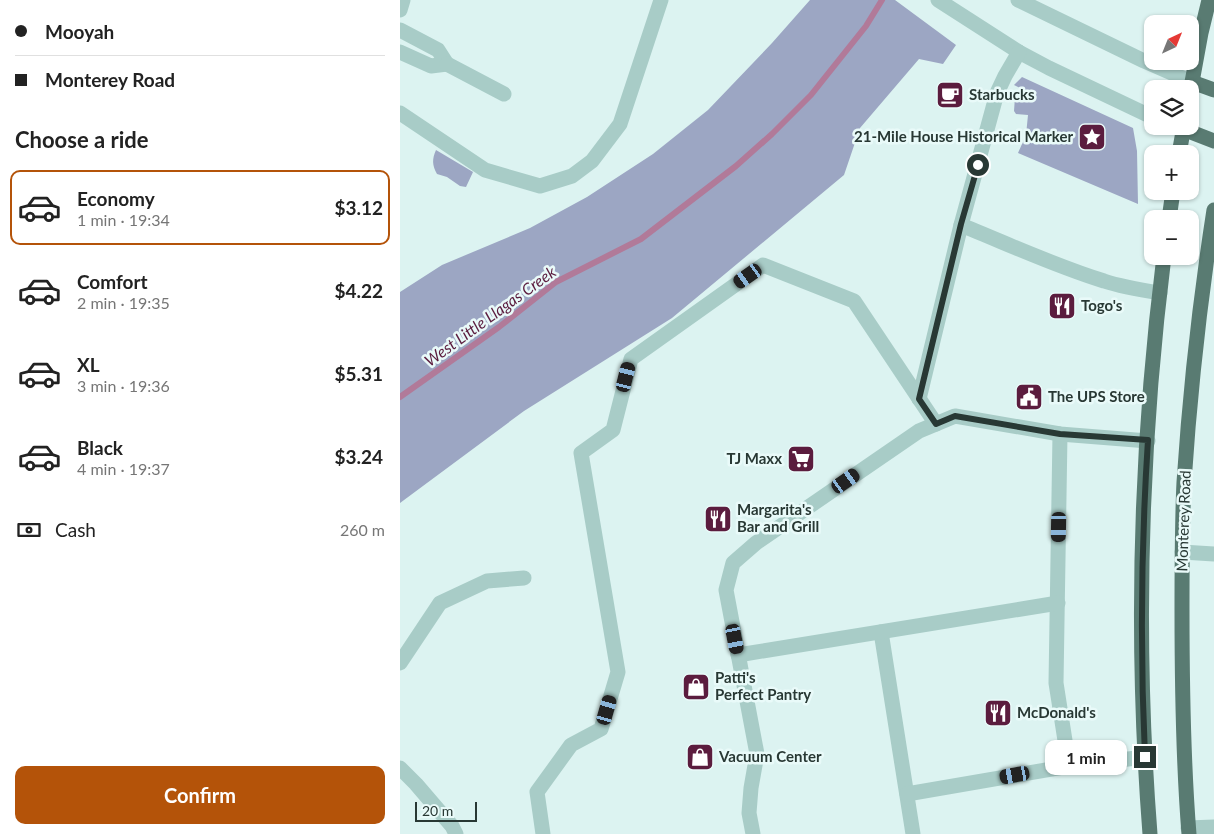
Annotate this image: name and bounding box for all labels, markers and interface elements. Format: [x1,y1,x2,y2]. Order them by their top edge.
north arrow [1144,15,1199,70]
map controls [1144,15,1199,265]
text: Mooyah [45,20,114,43]
text: Monterey Road [45,68,175,91]
cafe icon: Starbucks [935,80,965,110]
button: layers [1144,80,1199,135]
place label: Starbucks [969,85,1035,103]
place icon: 21-Mile House Historical Marker [1077,122,1107,152]
text: Choose a ride [15,126,149,153]
place label: 21-Mile House Historical Marker [854,127,1073,145]
button: + [1144,145,1199,200]
route start [967,154,989,176]
icon: car [17,185,62,230]
text: Economy [77,187,155,210]
text: $3.12 [334,196,383,219]
text: 1 min · 19:34 [77,210,170,229]
button: − [1144,210,1199,265]
water label: West Little Llagas Creek [420,261,559,370]
car [731,261,764,291]
icon: car [17,268,62,313]
text: Comfort [77,270,148,293]
text: $4.22 [334,279,383,302]
restaurant icon: Togo's [1047,291,1077,321]
text: 2 min · 19:35 [77,293,170,312]
place label: Togo's [1081,296,1123,314]
icon: car [17,351,62,396]
text: XL [77,353,100,376]
car [615,361,636,393]
text: $5.31 [334,362,383,385]
text: 3 min · 19:36 [77,376,170,395]
public building icon: The UPS Store [1014,382,1044,412]
place label: The UPS Store [1048,387,1145,405]
icon: car [17,434,62,479]
text: Black [77,436,123,459]
supermarket icon: TJ Maxx [786,444,816,474]
text: $3.24 [334,445,383,468]
place label: TJ Maxx [727,449,782,467]
text: 4 min · 19:37 [77,459,170,478]
car [829,466,862,496]
street label: Monterey Road [1172,470,1194,572]
place label: Margarita's Bar and Grill [737,500,819,535]
restaurant icon: Margarita's Bar and Grill [703,504,733,534]
car [1051,512,1066,542]
icon: cash [15,516,43,544]
text: Cash [55,518,96,541]
text: 260 m [340,520,385,539]
car [724,623,745,655]
place label: Patti's Perfect Pantry [715,668,811,703]
shop icon: Patti's Perfect Pantry [681,672,711,702]
car [595,694,618,726]
restaurant icon: McDonald's [983,698,1013,728]
place label: McDonald's [1017,703,1096,721]
callout: 1 min [1045,740,1128,774]
shop icon: Vacuum Center [685,742,715,772]
route end [1134,746,1156,768]
place label: Vacuum Center [718,747,822,765]
text: 1 min [1066,748,1106,767]
car [998,765,1031,785]
button: Confirm [15,766,385,824]
scale bar [415,799,478,822]
text: 20 m [422,802,453,819]

